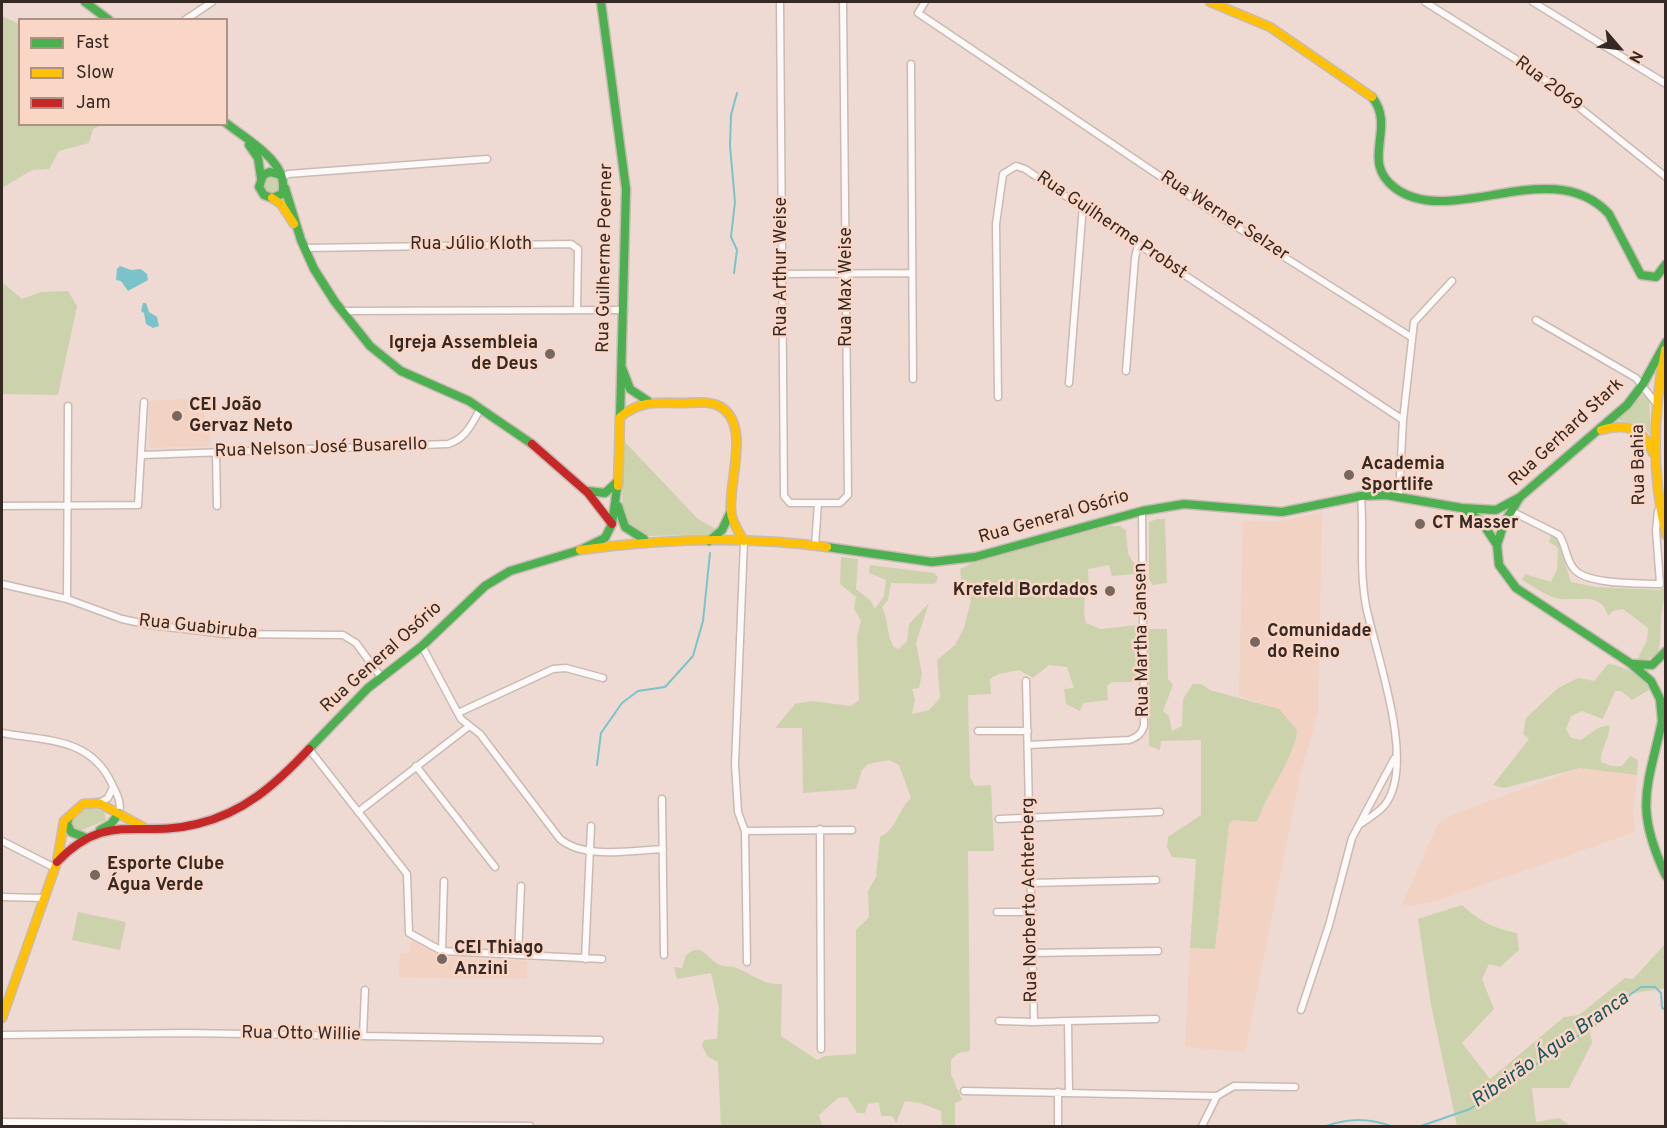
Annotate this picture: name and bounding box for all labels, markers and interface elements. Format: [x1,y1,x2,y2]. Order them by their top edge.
legend [18,18,228,126]
north arrow [1589,18,1649,78]
text: Fast [76,32,109,55]
text: N [1623,47,1646,66]
street label: Rua 2069 [1510,53,1586,117]
text: Slow [76,62,114,85]
text: Jam [76,92,111,115]
street label: Rua Guilherme Poerner [594,163,618,353]
street label: Rua Werner Selzer [1155,167,1293,267]
street label: Rua Guilherme Probst [1032,168,1190,284]
street label: Rua Arthur Weise [771,197,793,337]
street label: Rua Max Weise [836,227,858,347]
street label: Rua Júlio Kloth [410,234,532,256]
place label: Igreja Assembleia de Deus [389,333,538,376]
marker: Igreja Assembleia de Deus [543,347,557,361]
street label: Rua Gerhard Stark [1505,374,1629,492]
place label: CEI João Gervaz Neto [189,395,293,438]
marker: CEI João Gervaz Neto [170,409,184,423]
street label: Rua Bahia [1628,424,1652,506]
street label: Rua Nelson José Busarello [214,434,428,464]
place label: Academia Sportlife [1361,454,1445,496]
marker: Academia Sportlife [1342,468,1356,482]
street label: Rua General Osório [976,486,1132,550]
place label: CT Masser [1432,513,1518,535]
marker: CT Masser [1413,517,1427,531]
street label: Rua Martha Jansen [1131,562,1155,718]
place label: Krefeld Bordados [953,580,1098,602]
marker: Krefeld Bordados [1103,584,1117,598]
street label: Rua General Osório [317,598,447,718]
street label: Rua Guabiruba [138,611,258,645]
place label: Comunidade do Reino [1267,621,1372,664]
marker: Comunidade do Reino [1248,635,1262,649]
street label: Rua Norberto Achterberg [1018,797,1044,1003]
place label: Esporte Clube Água Verde [107,854,224,896]
marker: Esporte Clube Água Verde [88,868,102,882]
place label: CEI Thiago Anzini [454,938,543,980]
marker: CEI Thiago Anzini [435,952,449,966]
water label: Ribeirão Água Branca [1468,988,1634,1114]
street label: Rua Otto Willie [241,1023,361,1047]

